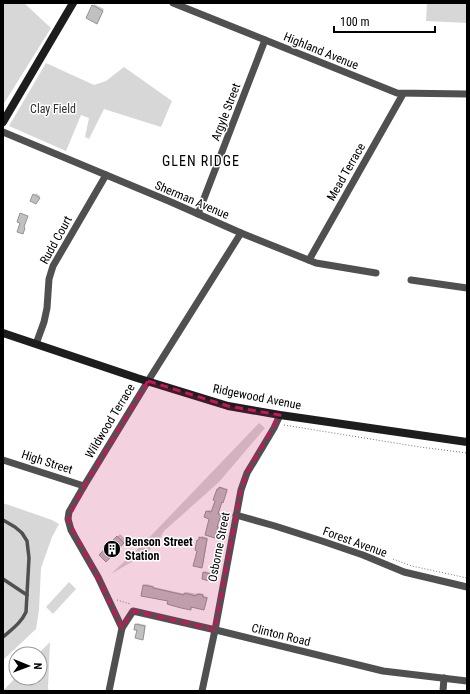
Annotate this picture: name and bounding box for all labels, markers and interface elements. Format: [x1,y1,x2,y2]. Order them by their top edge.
scale bar [334,8,435,34]
text: 100 m [340,15,370,29]
street label: Highland Avenue [282,30,361,73]
street label: Argyle Street [209,81,244,143]
park label: Clay Field [30,102,76,116]
street label: Mead Terrace [324,140,368,203]
district label: GLEN RIDGE [162,153,240,169]
street label: Sherman Avenue [153,178,232,222]
street label: Rudd Court [37,213,75,267]
street label: Wildwood Terrace [82,381,138,461]
street label: Ridgewood Avenue [212,382,303,413]
street label: High Street [20,447,75,477]
street label: Osborne Street [205,511,233,583]
street label: Forest Avenue [321,524,389,560]
place label: Benson Street Station [125,535,193,563]
building icon: Benson Street Station [102,539,122,559]
street label: Clinton Road [250,621,312,649]
north arrow [8,646,48,686]
text: N [31,663,44,670]

